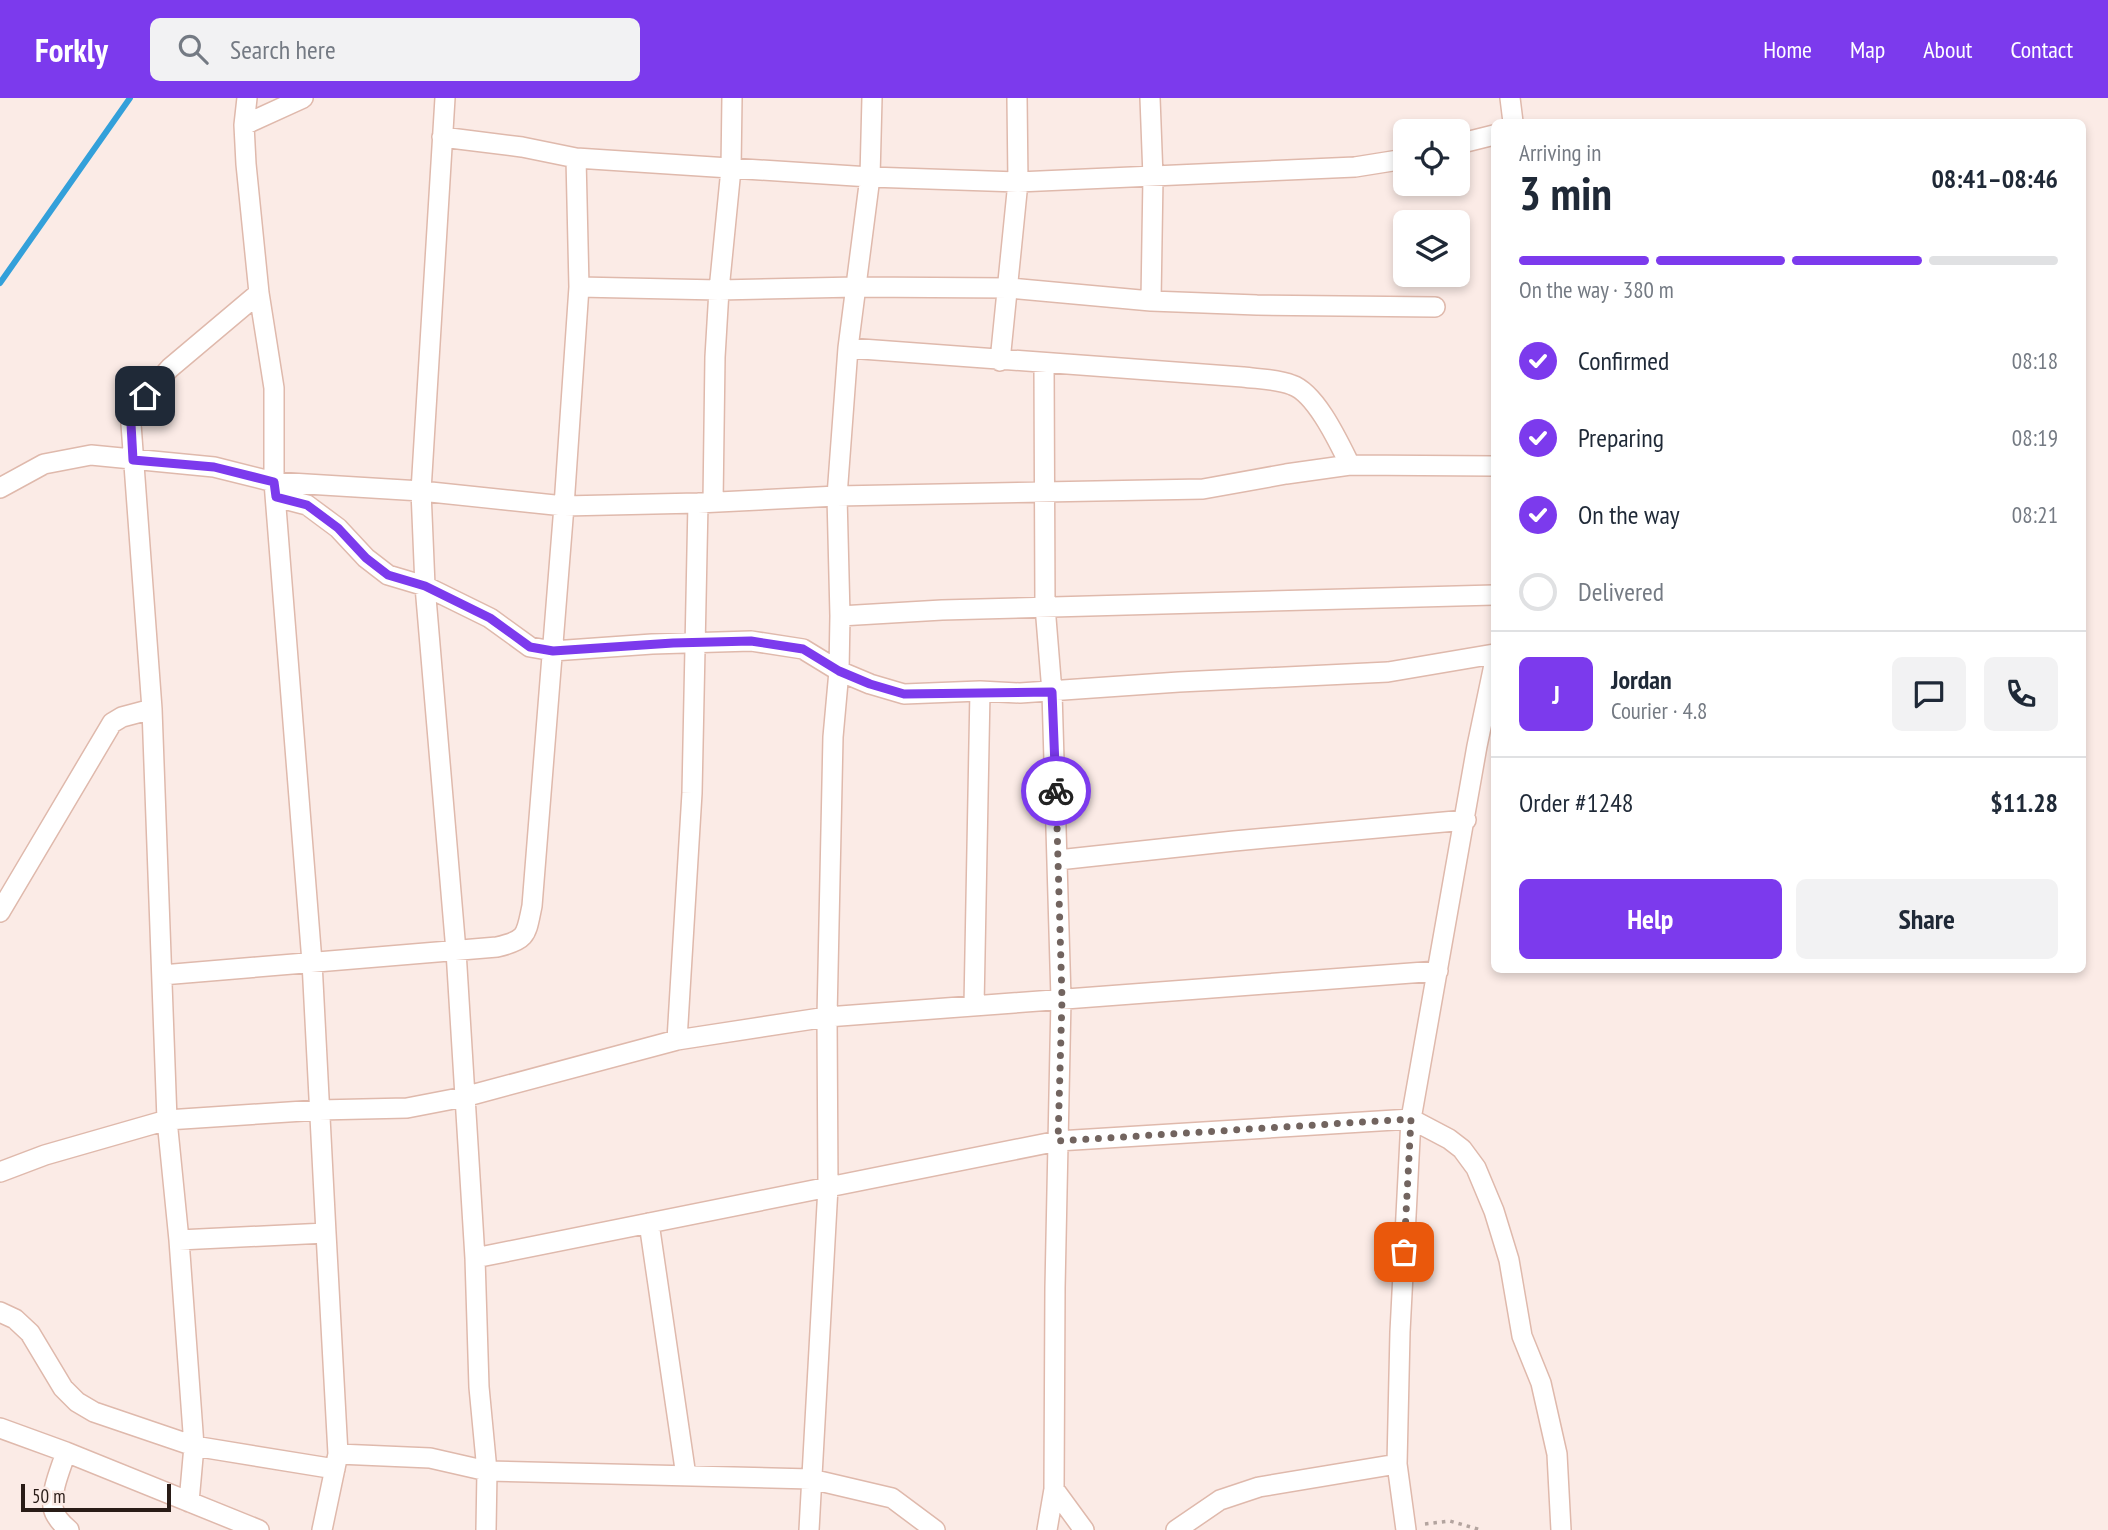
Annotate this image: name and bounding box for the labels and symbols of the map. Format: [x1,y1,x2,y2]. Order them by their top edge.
pin [115,366,175,426]
courier [1021,756,1091,826]
pin [1374,1222,1434,1282]
scale bar [21,1481,172,1513]

